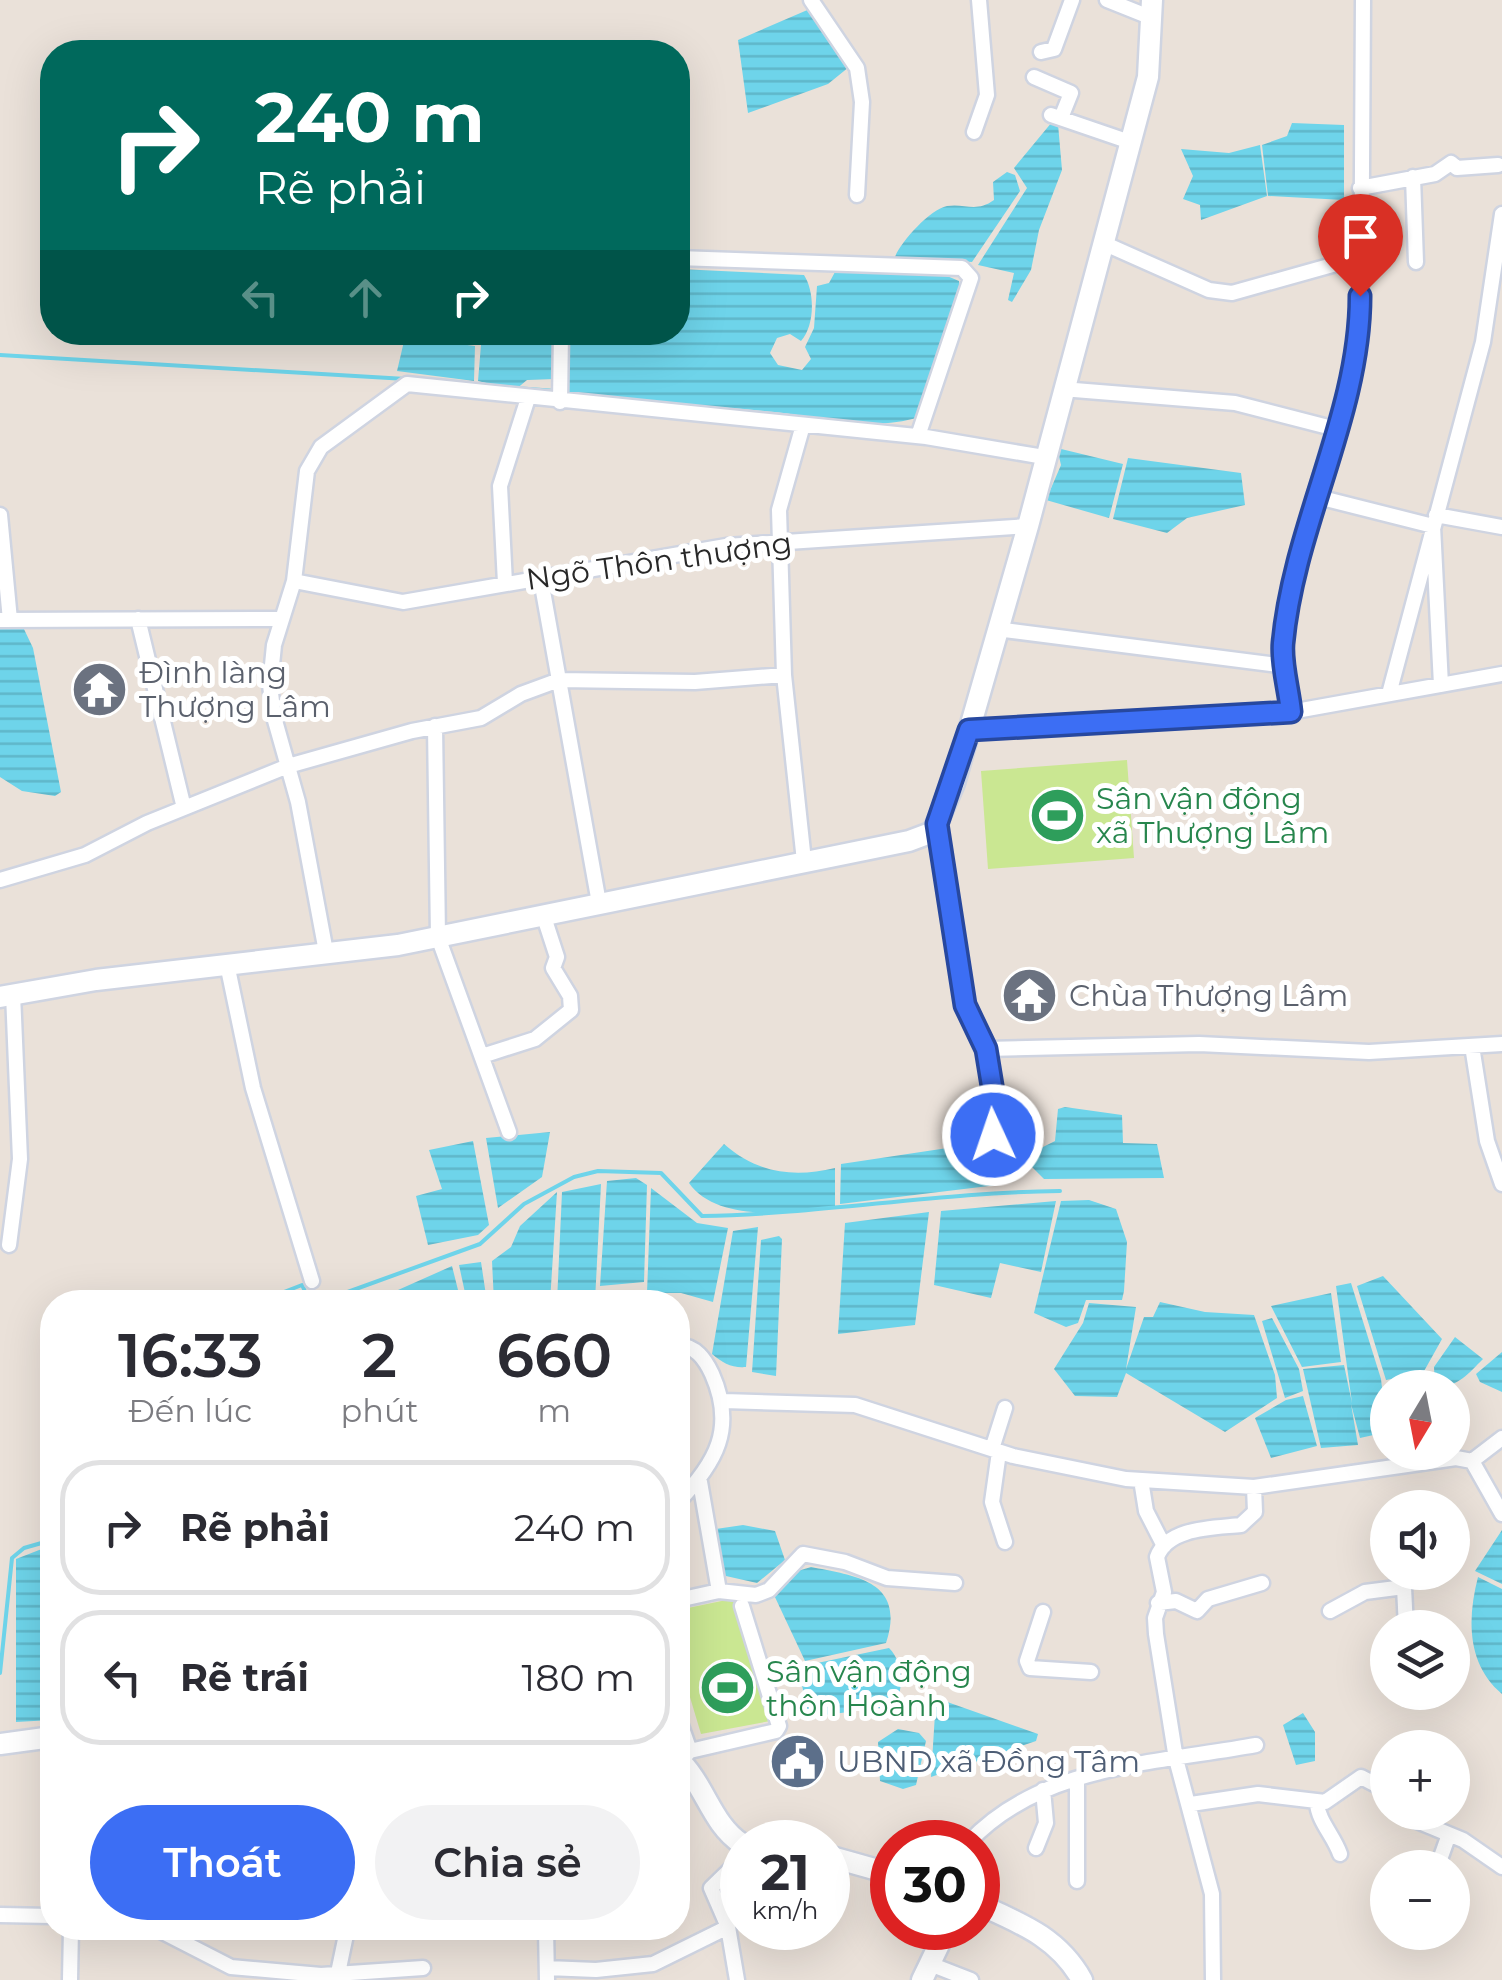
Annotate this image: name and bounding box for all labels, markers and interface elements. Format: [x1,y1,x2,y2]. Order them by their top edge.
text: 240 m [255,74,485,160]
icon: right [90,80,220,210]
text: Rẽ phải [255,160,426,215]
pin [1318,194,1403,297]
icon: arrive [1333,209,1388,264]
icon: left [233,270,288,325]
icon: ahead [338,270,393,325]
icon: right [443,270,498,325]
street label: Ngõ Thôn thượng [524,524,794,598]
place label: Đình làng Thượng Lâm [139,654,331,725]
temple icon: Đình làng Thượng Lâm [70,659,130,719]
place label: Sân vận động xã Thượng Lâm [1096,780,1329,851]
sports icon: Sân vận động xã Thượng Lâm [1027,785,1087,845]
temple icon: Chùa Thượng Lâm [1000,965,1060,1025]
place label: Chùa Thượng Lâm [1069,977,1348,1014]
position arrow [941,1083,1045,1187]
text: 16:33 [118,1319,263,1392]
text: 2 [362,1319,397,1392]
text: 660 [496,1319,612,1392]
north arrow [1370,1370,1470,1470]
map controls [1370,1370,1470,1950]
text: Đến lúc [128,1391,252,1430]
text: phút [341,1391,418,1430]
text: m [537,1391,571,1430]
button: sound [1370,1490,1470,1590]
icon: right [95,1500,150,1555]
text: Rẽ phải [180,1504,330,1551]
text: 240 m [514,1504,635,1551]
button: layers [1370,1610,1470,1710]
icon: left [95,1650,150,1705]
place label: Sân vận động thôn Hoành [766,1653,972,1724]
text: Rẽ trái [180,1654,309,1701]
text: 180 m [522,1654,635,1701]
sports icon: Sân vận động thôn Hoành [697,1658,757,1718]
button: + [1370,1730,1470,1830]
public building icon: UBND xã Đồng Tâm [768,1731,828,1791]
place label: UBND xã Đồng Tâm [837,1743,1140,1780]
button: Thoát [90,1805,355,1920]
button: Chia sẻ [375,1805,640,1920]
speed limit sign: 30 [870,1820,1000,1950]
text: 21 [760,1842,810,1903]
button: − [1370,1850,1470,1950]
text: km/h [752,1895,818,1925]

